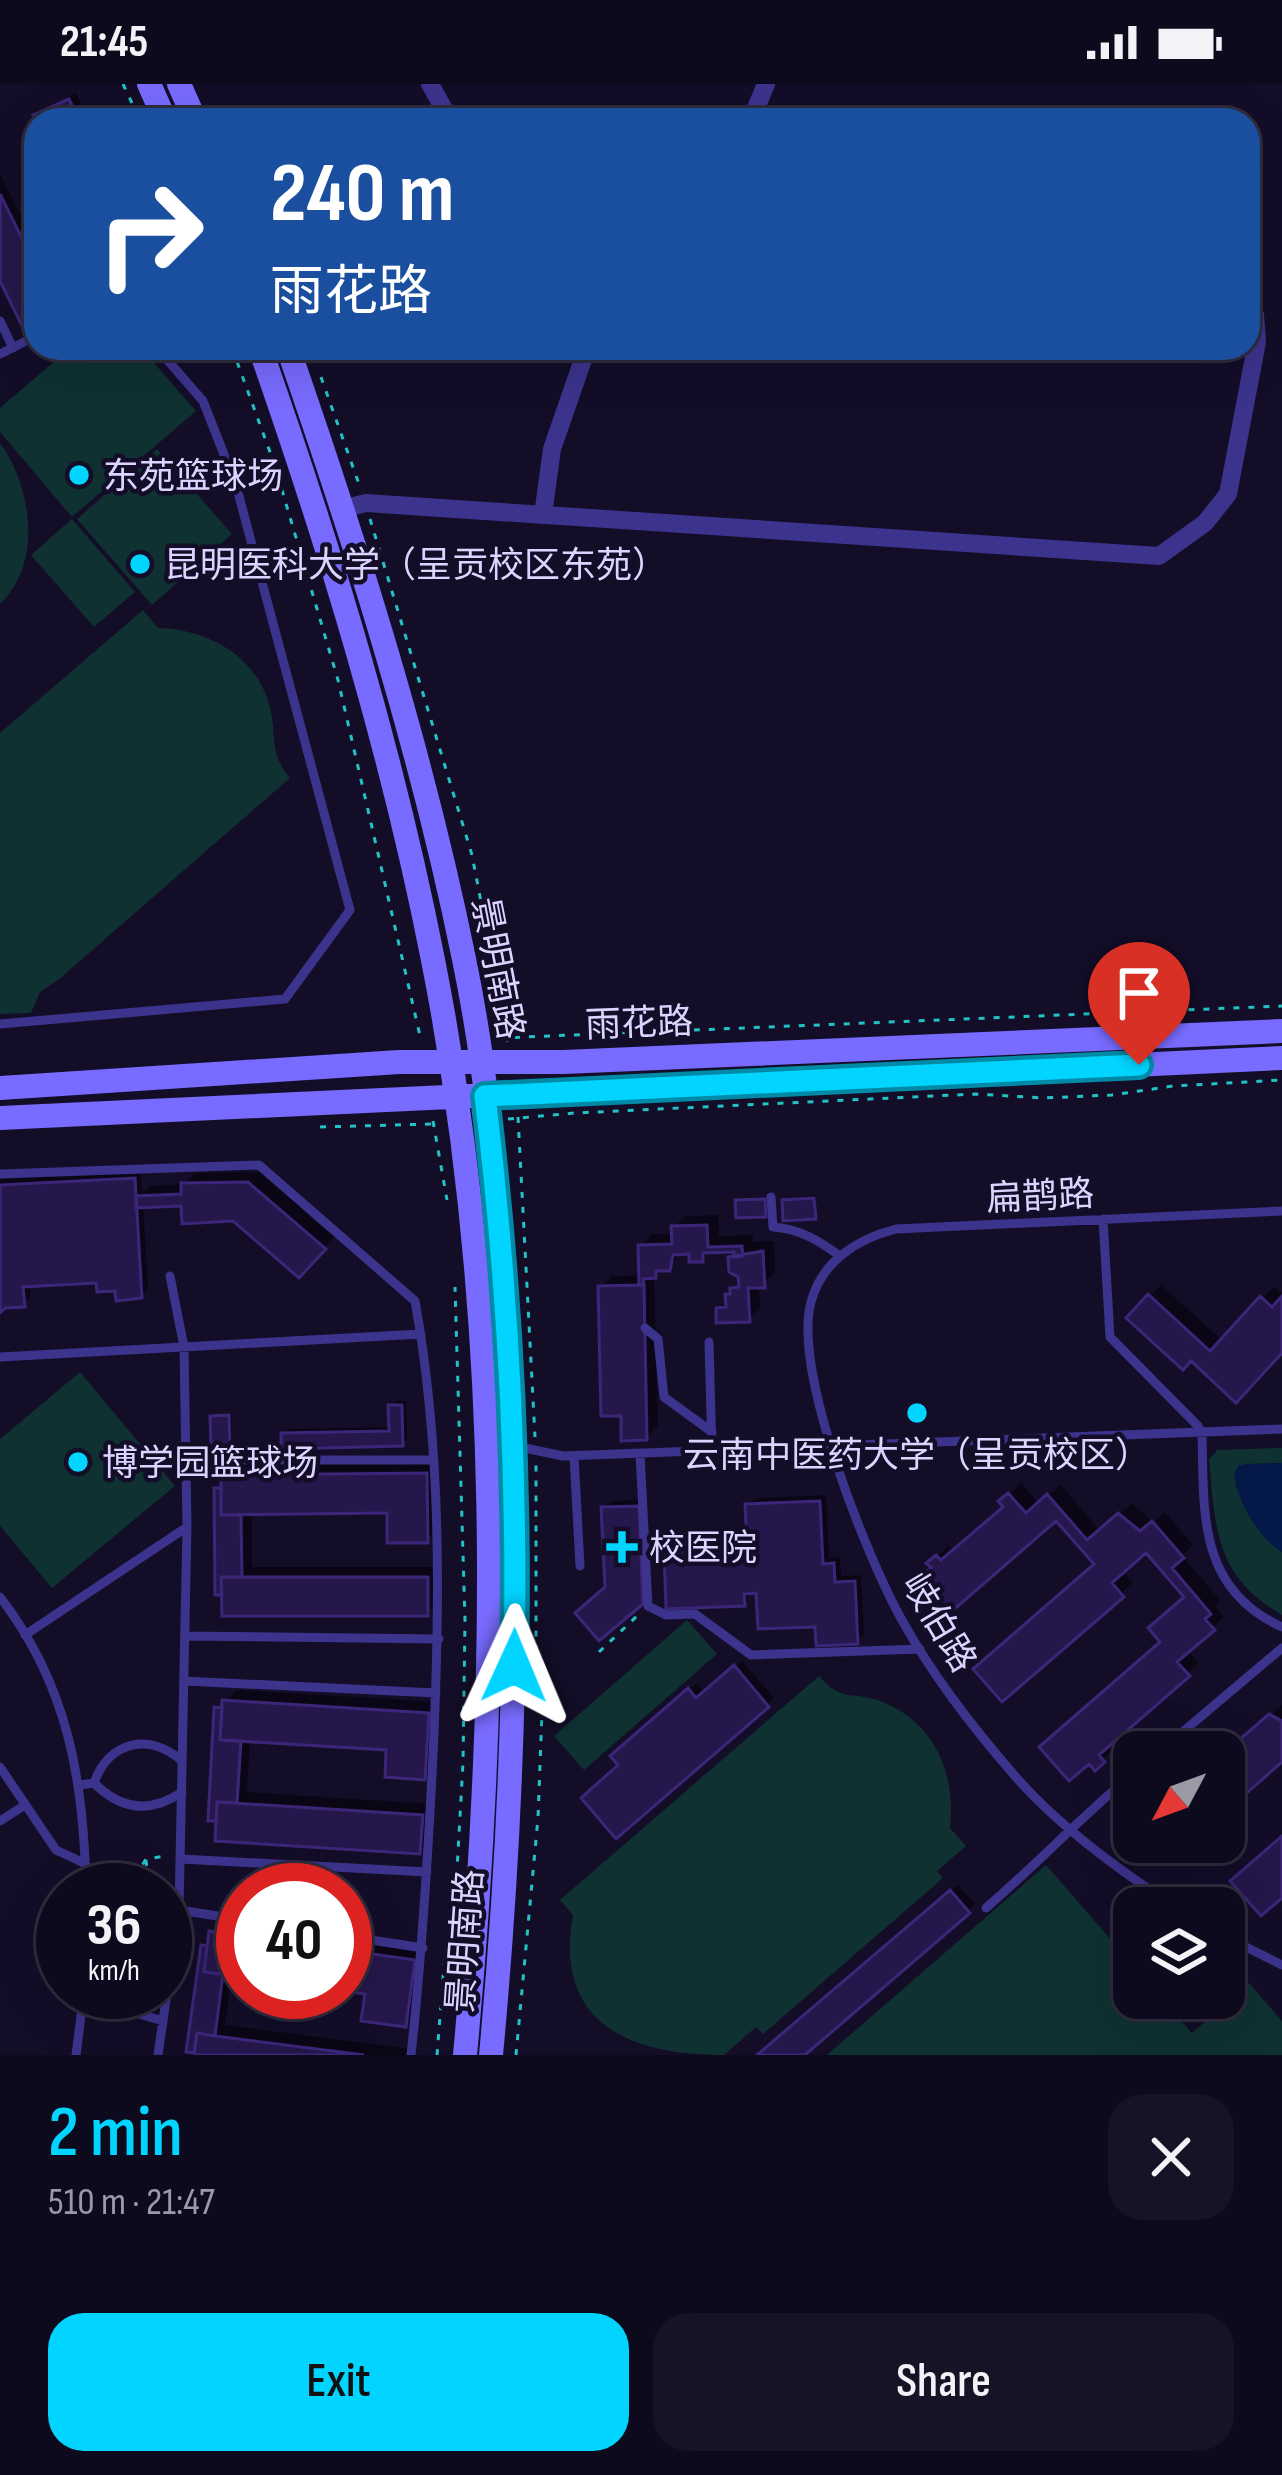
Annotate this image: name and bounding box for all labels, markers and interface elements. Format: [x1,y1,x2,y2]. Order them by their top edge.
text: 21:45 [60,15,148,70]
text: 240 m [270,144,454,245]
icon: right [72,156,228,312]
text: 雨花路 [270,260,432,325]
place label: 东苑篮球场 [103,456,283,499]
marker: 东苑篮球场 [66,462,92,488]
place label: 昆明医科大学（呈贡校区东苑） [164,545,668,588]
marker: 昆明医科大学（呈贡校区东苑） [127,551,153,577]
street label: 景明南路 [462,894,531,1043]
pin [1088,942,1190,1065]
icon: arrive [1106,960,1172,1026]
street label: 雨花路 [584,1001,694,1048]
street label: 扁鹊路 [985,1173,1095,1222]
marker: 云南中医药大学（呈贡校区） [904,1400,930,1426]
place label: 云南中医药大学（呈贡校区） [683,1435,1151,1478]
place label: 博学园篮球场 [102,1443,318,1486]
marker: 博学园篮球场 [65,1449,91,1475]
place label: 校医院 [649,1528,757,1571]
marker: 校医院 [606,1531,638,1563]
street label: 岐伯路 [892,1566,984,1681]
position arrow [451,1603,577,1729]
north arrow [1113,1731,1245,1863]
map controls [1113,1731,1245,2019]
speed limit sign: 40 [216,1863,372,2019]
street label: 景明南路 [440,1868,493,2015]
button: layers [1113,1887,1245,2019]
text: 36 [86,1890,142,1962]
text: km/h [88,1953,140,1989]
text: 2 min [48,2090,183,2177]
button: close [1108,2094,1234,2220]
text: 510 m · 21:47 [48,2179,215,2226]
button: Exit [48,2313,629,2451]
button: Share [653,2313,1234,2451]

